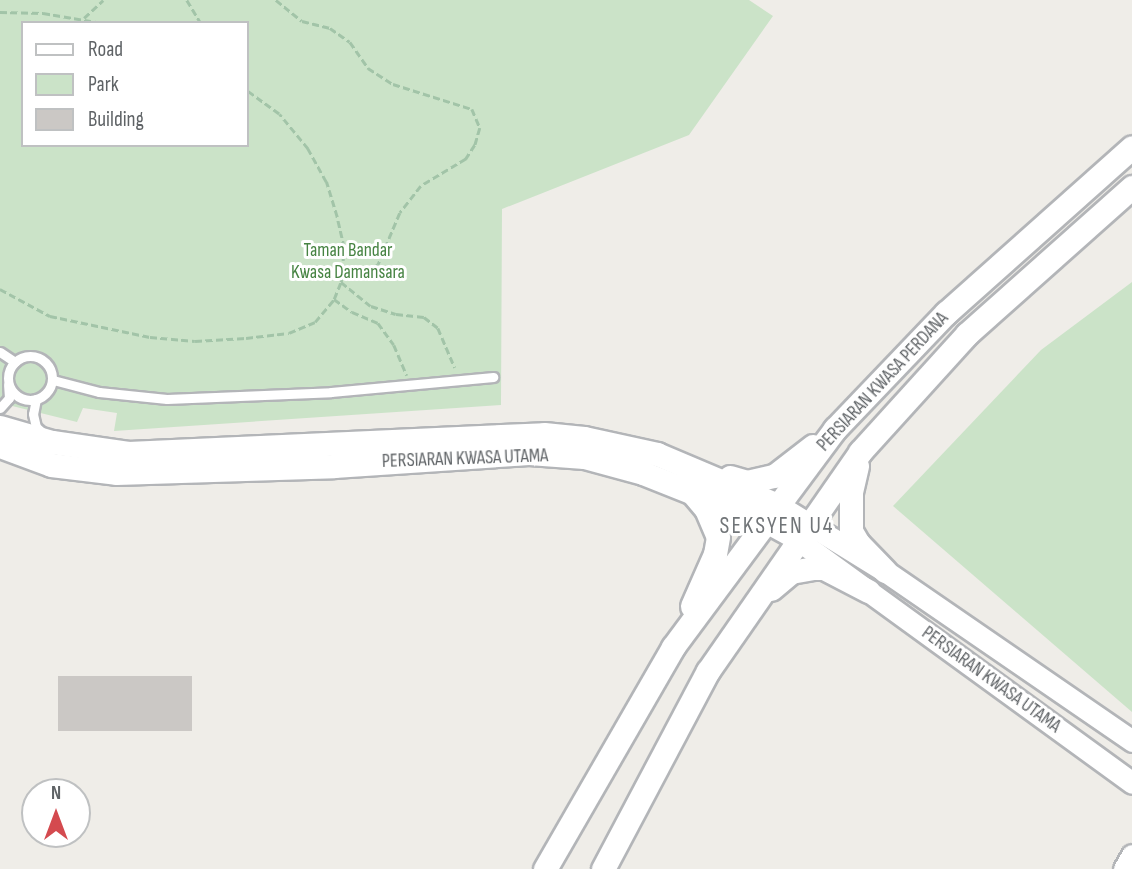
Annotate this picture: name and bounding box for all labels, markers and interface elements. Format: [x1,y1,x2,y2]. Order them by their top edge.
legend [21,21,248,147]
text: Road [88,37,123,62]
text: Park [88,72,119,97]
text: Building [88,107,144,132]
park label: Taman Bandar Kwasa Damansara [291,240,405,284]
street label: PERSIARAN KWASA PERDANA [813,308,953,456]
street label: PERSIARAN KWASA UTAMA [381,445,549,473]
district label: SEKSYEN U4 [721,512,833,540]
street label: PERSIARAN KWASA UTAMA [917,622,1065,738]
north arrow [21,778,91,848]
text: N [51,782,61,805]

